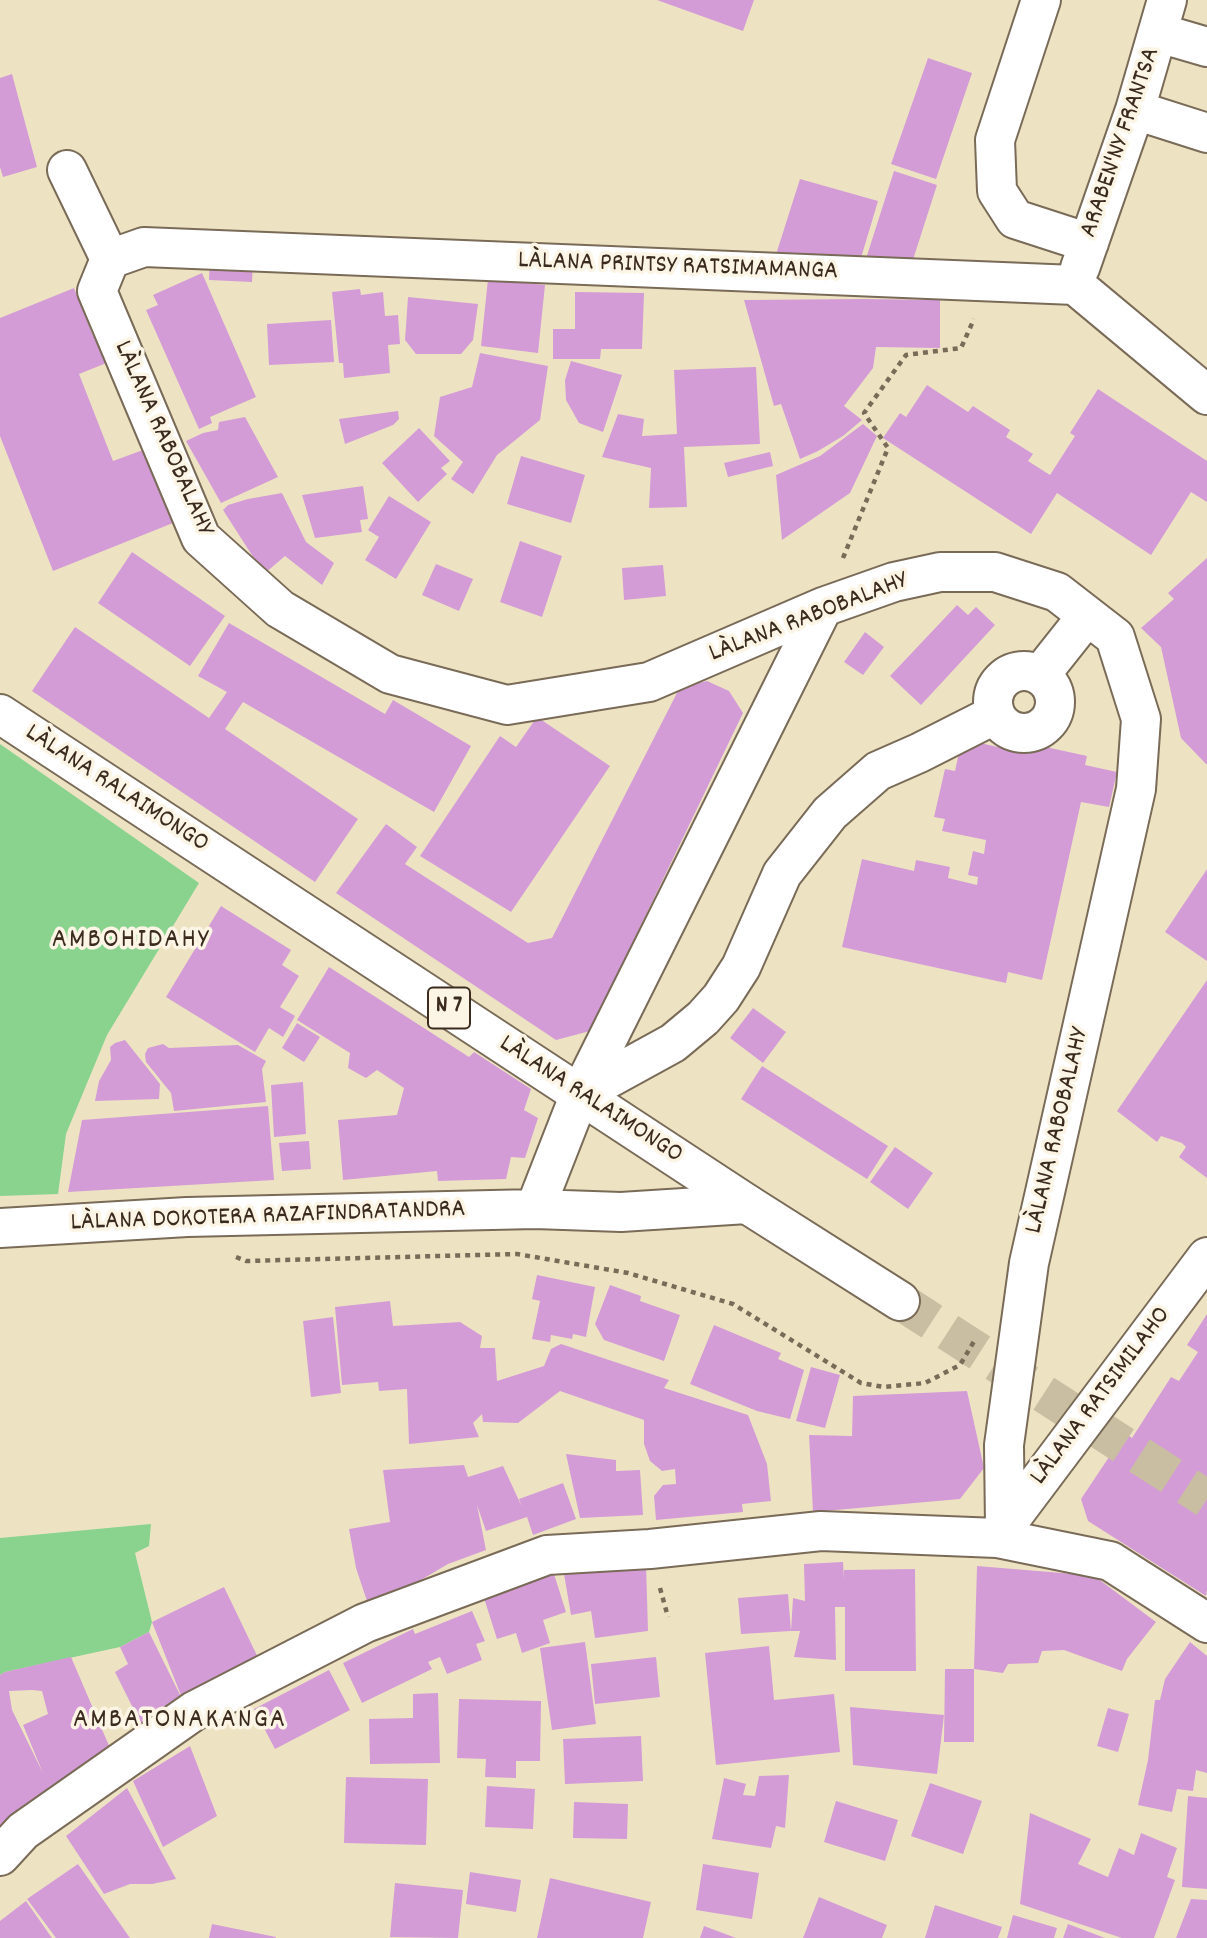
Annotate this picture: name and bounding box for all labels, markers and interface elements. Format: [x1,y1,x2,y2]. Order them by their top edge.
street label: ARABEN'NY FRANTSA [1075,44,1169,242]
street label: LÀLANA PRINTSY RATSIMAMANGA [517,247,839,289]
street label: LÀLANA RABOBALAHY [105,337,219,541]
street label: LÀLANA RABOBALAHY [705,567,913,671]
street label: LÀLANA RALAIMONGO [18,719,214,861]
district label: AMBOHIDAHY [53,925,209,959]
road number: N 7 [428,988,470,1028]
street label: LÀLANA RABOBALAHY [1020,1025,1098,1237]
street label: LÀLANA RALAIMONGO [492,1030,688,1172]
street label: LÀLANA DOKOTERA RAZAFINDRATANDRA [70,1196,466,1240]
street label: LÀLANA RATSIMILAHO [1025,1302,1179,1492]
district label: AMBATONAKANGA [75,1705,285,1739]

